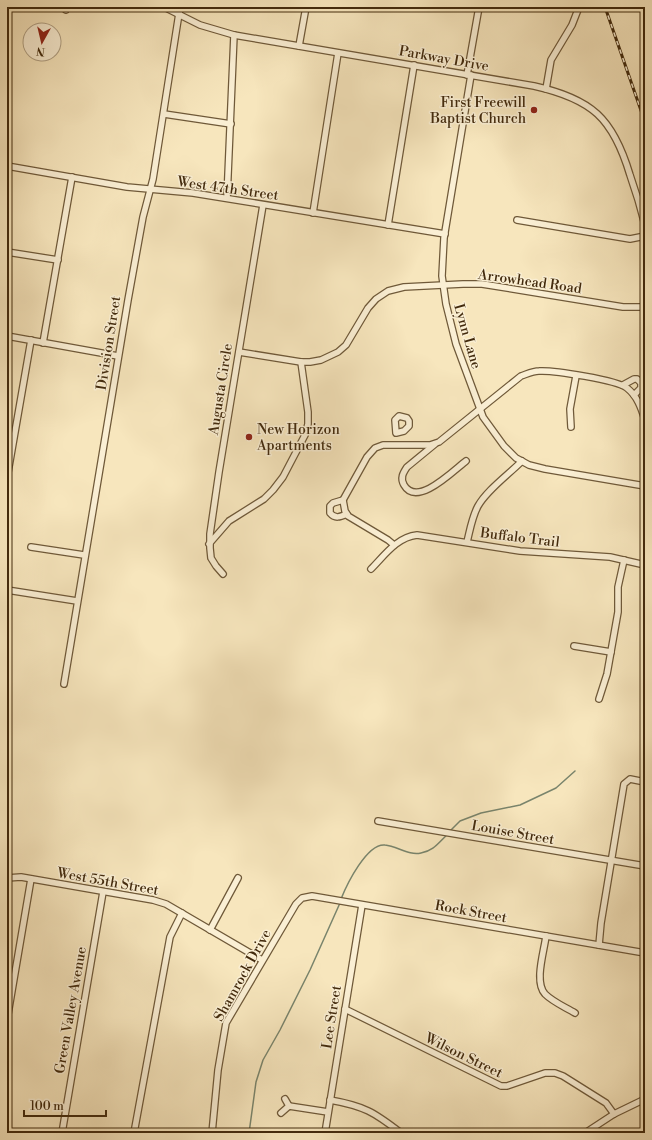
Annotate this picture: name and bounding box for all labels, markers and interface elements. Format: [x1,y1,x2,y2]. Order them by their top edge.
north arrow [22,22,62,62]
street label: Parkway Drive [397,42,490,76]
text: N [35,43,46,58]
place label: First Freewill Baptist Church [429,94,527,128]
marker: First Freewill Baptist Church [529,105,539,115]
street label: West 47th Street [175,173,280,205]
street label: Arrowhead Road [476,266,583,298]
street label: Division Street [93,295,125,391]
street label: Lynn Lane [449,302,485,371]
street label: Augusta Circle [205,342,237,437]
place label: New Horizon Apartments [256,421,340,455]
marker: New Horizon Apartments [244,432,254,442]
street label: Buffalo Trail [478,524,561,552]
street label: Louise Street [470,817,556,849]
street label: West 55th Street [55,864,160,900]
street label: Rock Street [433,897,508,927]
street label: Shamrock Drive [210,926,276,1025]
street label: Green Valley Avenue [51,945,91,1075]
street label: Lee Street [318,984,346,1050]
street label: Wilson Street [421,1029,505,1082]
scale bar [24,1092,106,1118]
text: 100 m [30,1099,64,1114]

